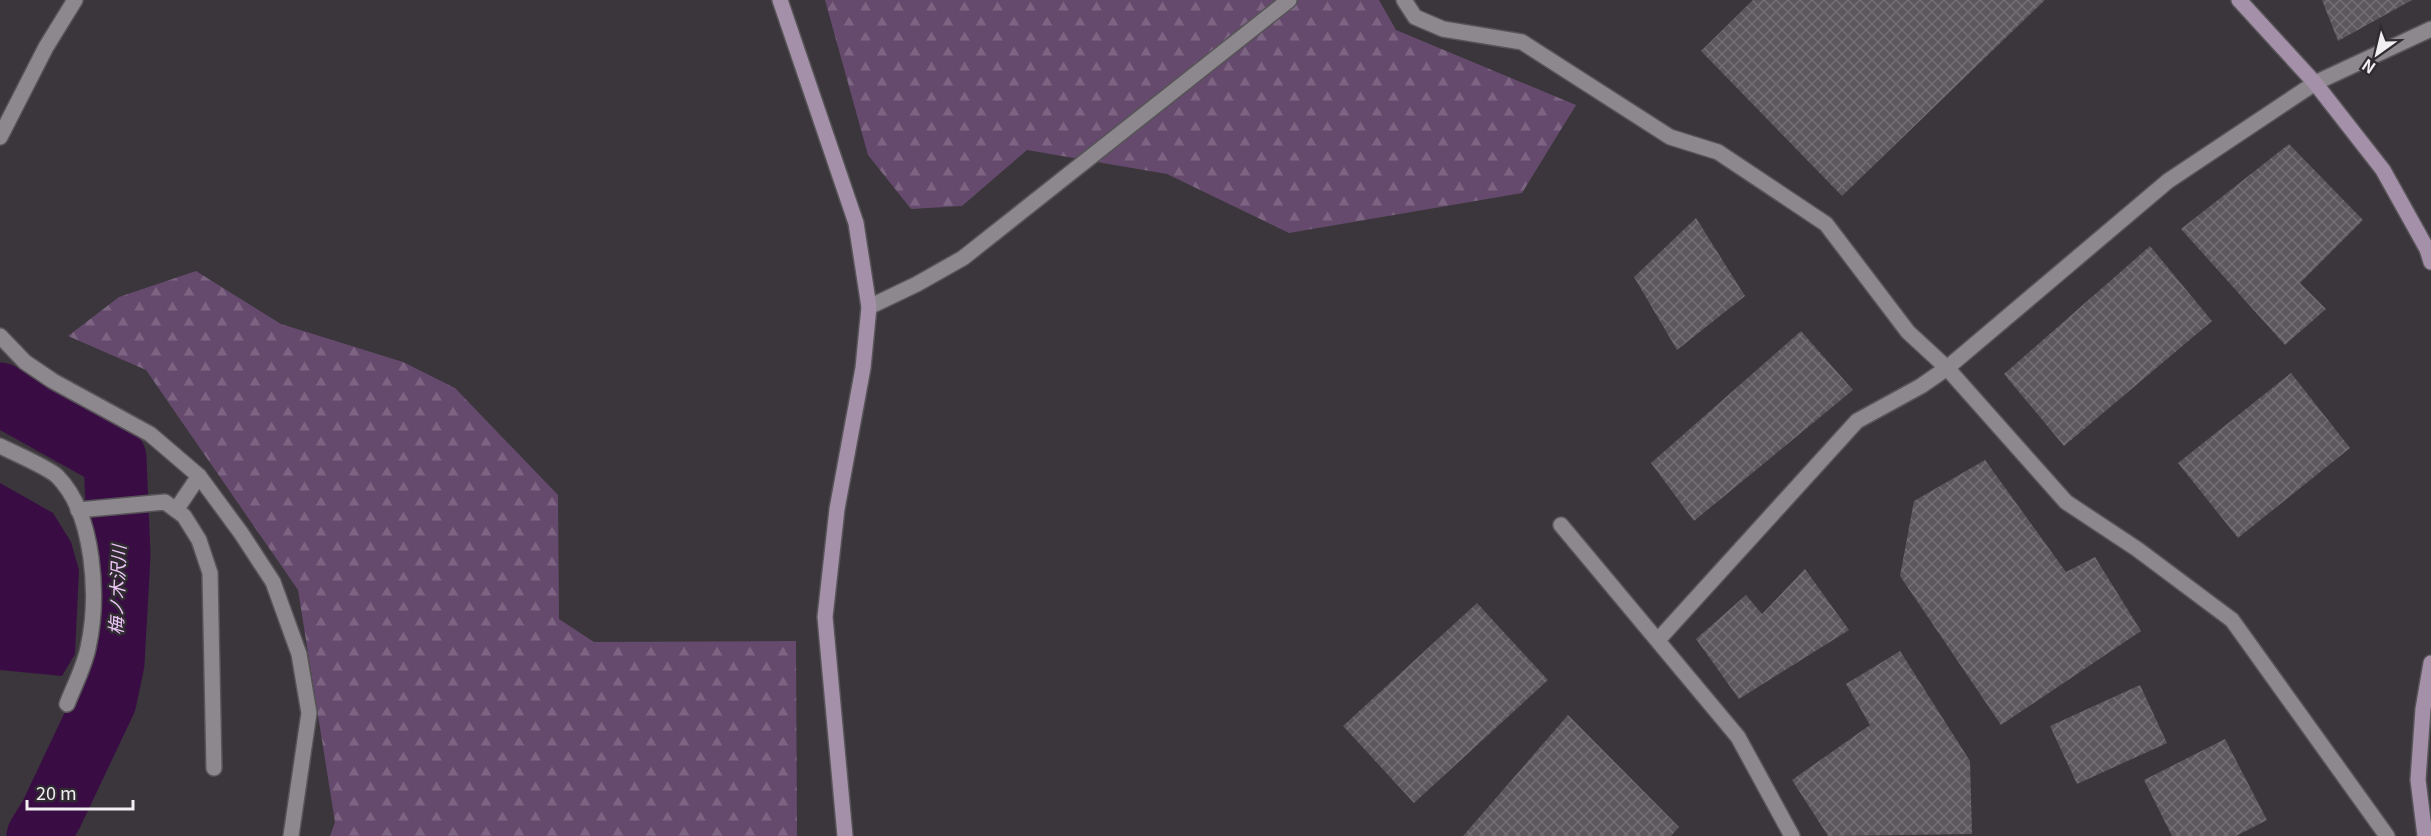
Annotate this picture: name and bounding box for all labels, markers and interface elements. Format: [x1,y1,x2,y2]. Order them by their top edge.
north arrow [2347,24,2407,84]
text: N [2356,54,2380,81]
water label: 梅ノ木沢川 [101,543,131,635]
scale bar [27,773,134,811]
text: 20 m [36,779,77,805]

